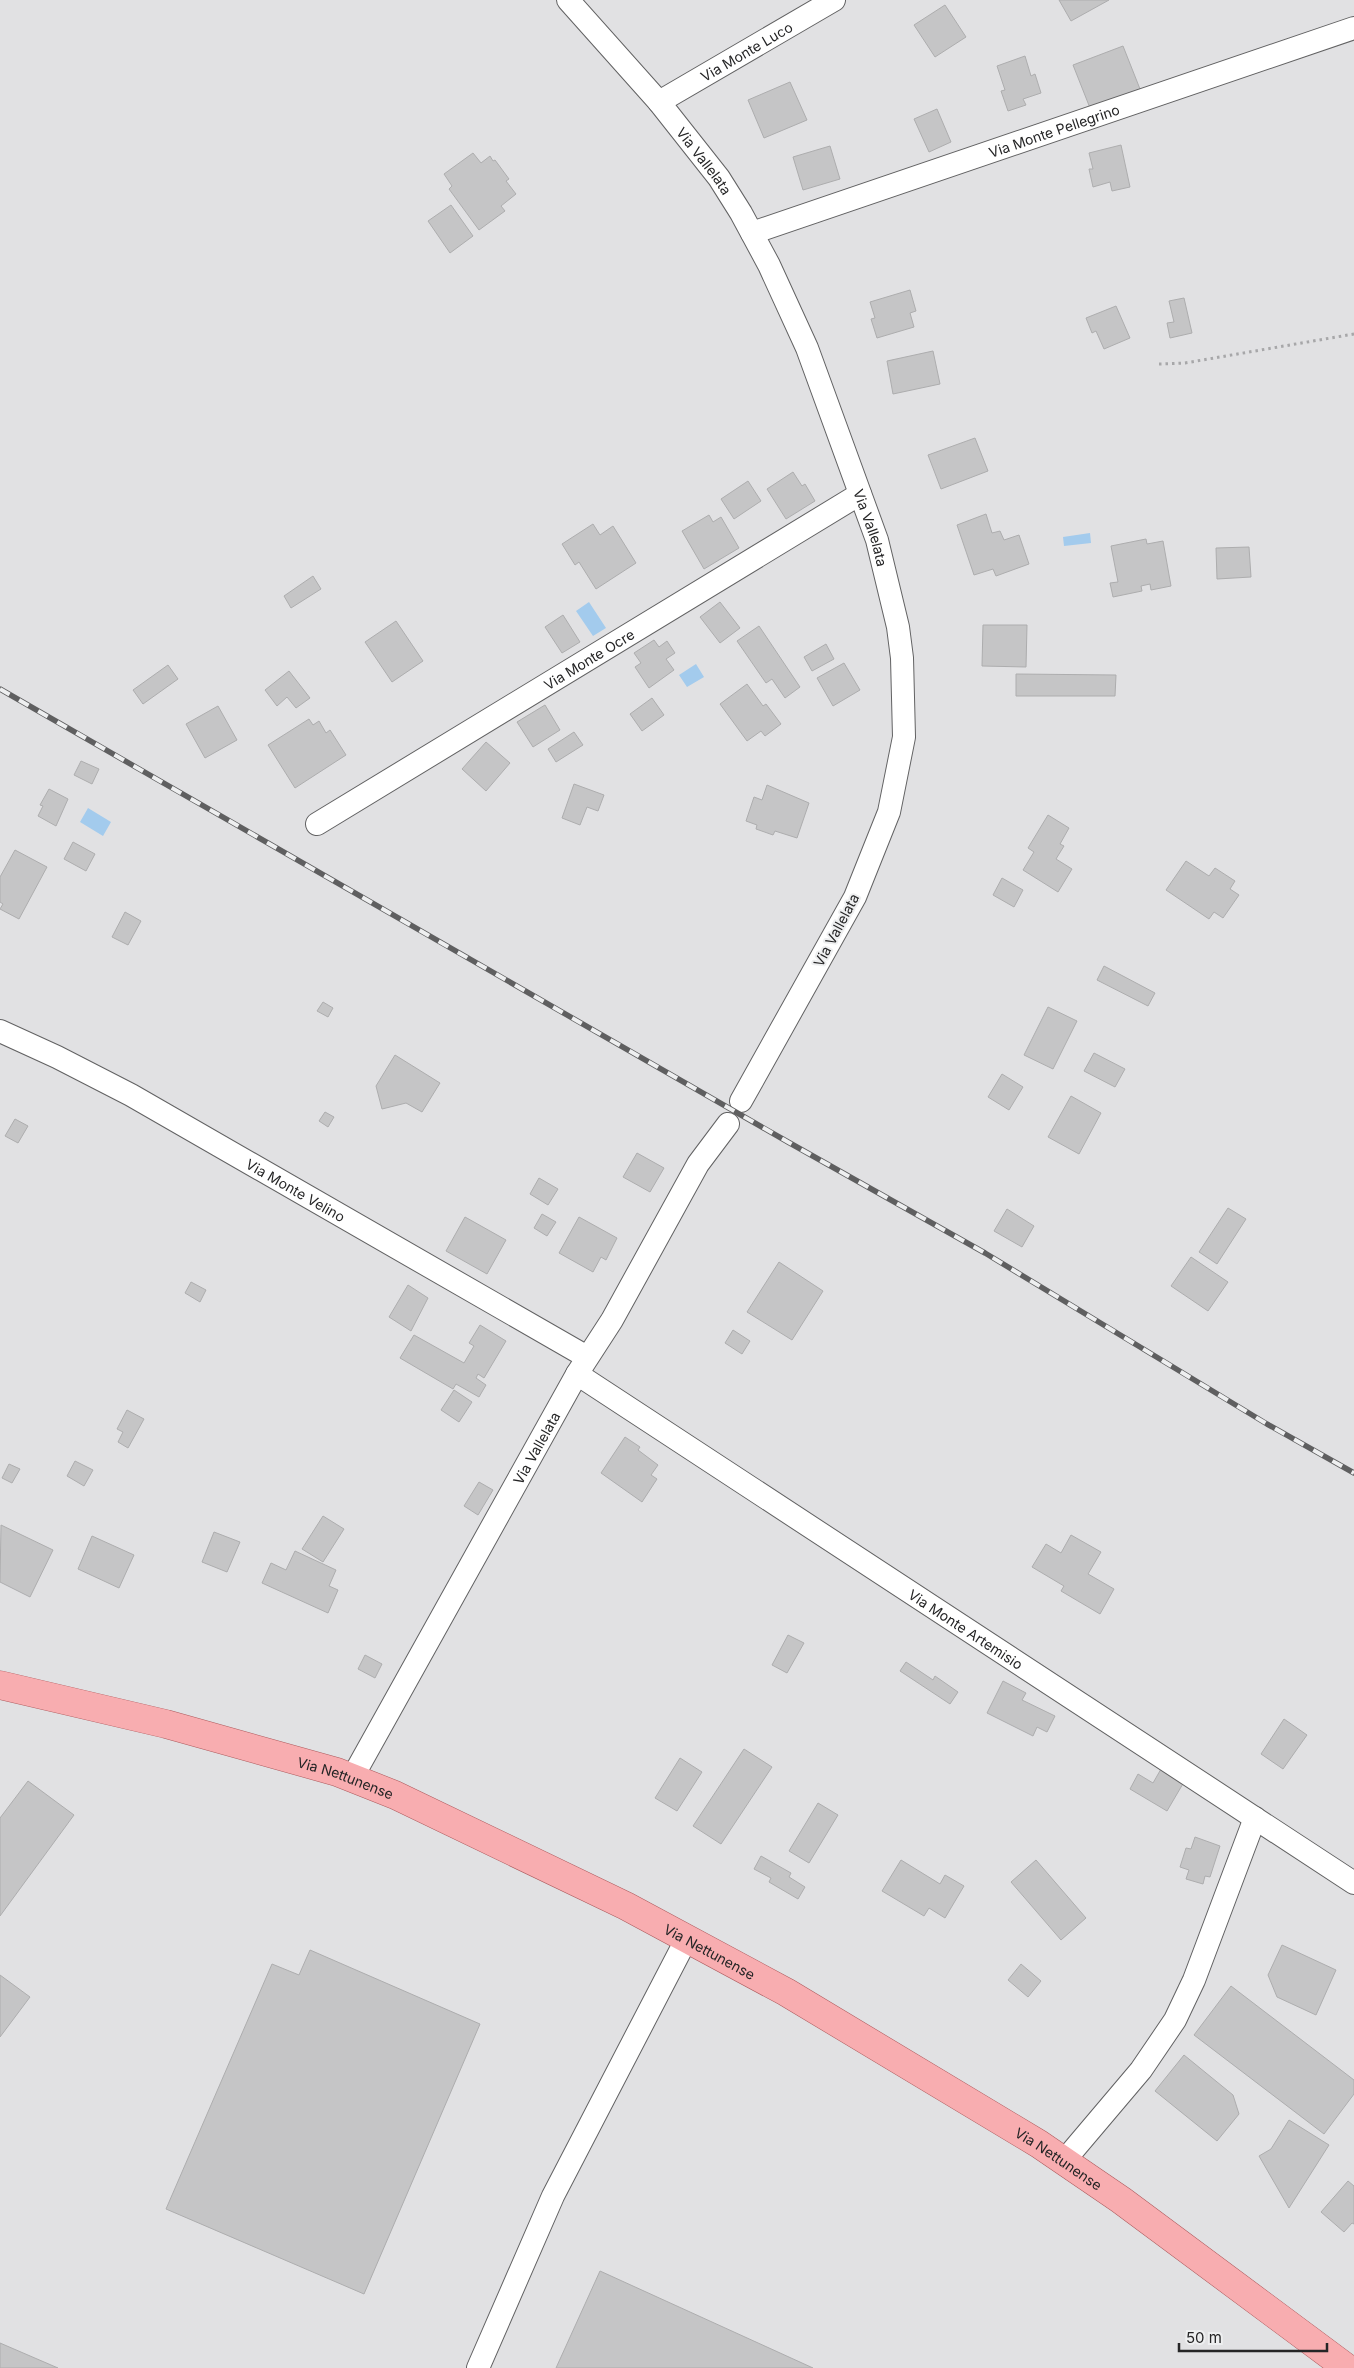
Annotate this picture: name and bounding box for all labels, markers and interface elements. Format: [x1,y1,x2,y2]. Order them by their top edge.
street label: Via Monte Luco [697,18,795,85]
street label: Via Monte Pellegrino [986,100,1122,160]
street label: Via Vallelata [673,123,736,198]
street label: Via Vallelata [851,487,892,568]
street label: Via Monte Ocre [540,625,637,693]
street label: Via Vallelata [810,891,862,969]
street label: Via Monte Velino [243,1155,348,1225]
street label: Via Vallelata [509,1408,563,1487]
street label: Via Monte Artemisio [906,1585,1026,1672]
street label: Via Nettunense [296,1753,396,1802]
street label: Via Nettunense [661,1920,758,1982]
street label: Via Nettunense [1012,2123,1106,2193]
scale bar [1179,2320,1326,2352]
text: 50 m [1186,2328,1222,2347]

